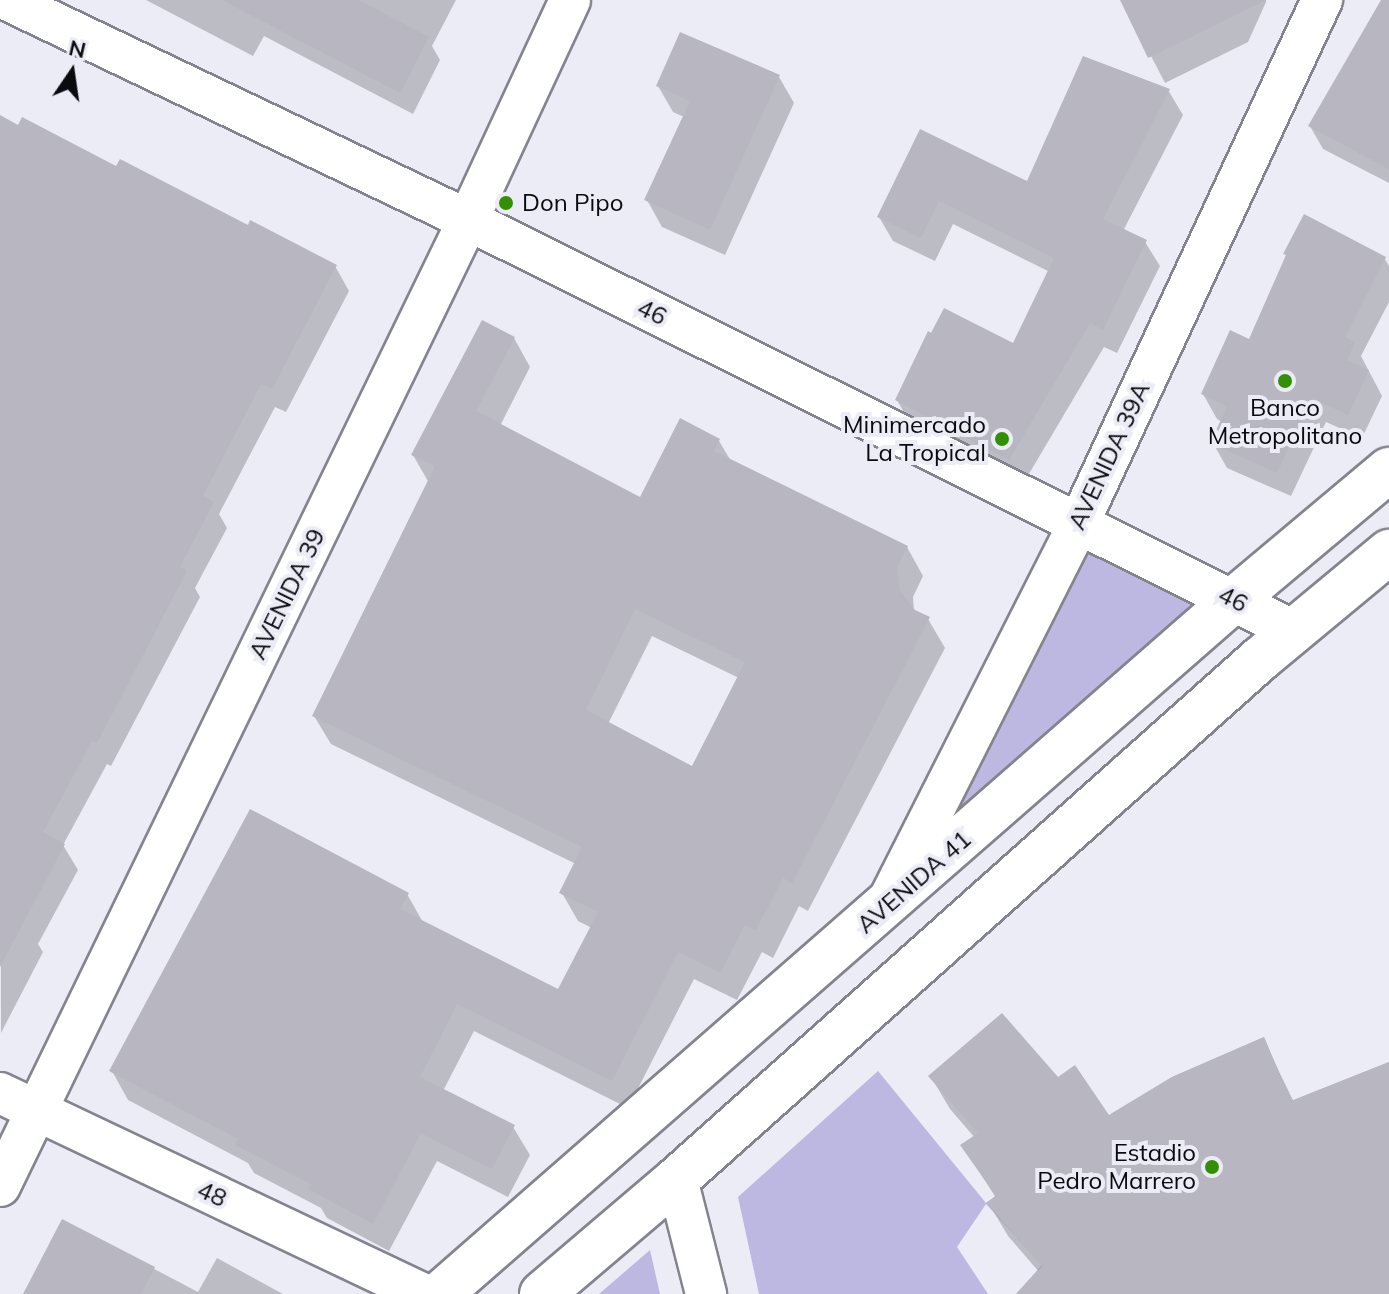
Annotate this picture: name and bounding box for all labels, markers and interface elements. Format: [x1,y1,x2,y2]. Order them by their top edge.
north arrow [32,32,112,112]
text: N [66,33,89,64]
place label: Don Pipo [522,189,623,217]
marker: Don Pipo [497,194,515,212]
street label: 46 [633,293,671,331]
marker: Banco Metropolitano [1276,372,1294,390]
street label: AVENIDA 39A [1062,378,1156,534]
place label: Banco Metropolitano [1208,394,1362,450]
place label: Minimercado La Tropical [843,411,986,467]
marker: Minimercado La Tropical [993,430,1011,448]
street label: AVENIDA 39 [243,524,331,664]
street label: 46 [1214,580,1252,618]
street label: AVENIDA 41 [851,825,977,939]
place label: Estadio Pedro Marrero [1037,1139,1196,1195]
marker: Estadio Pedro Marrero [1203,1158,1221,1176]
street label: 48 [193,1175,231,1213]

